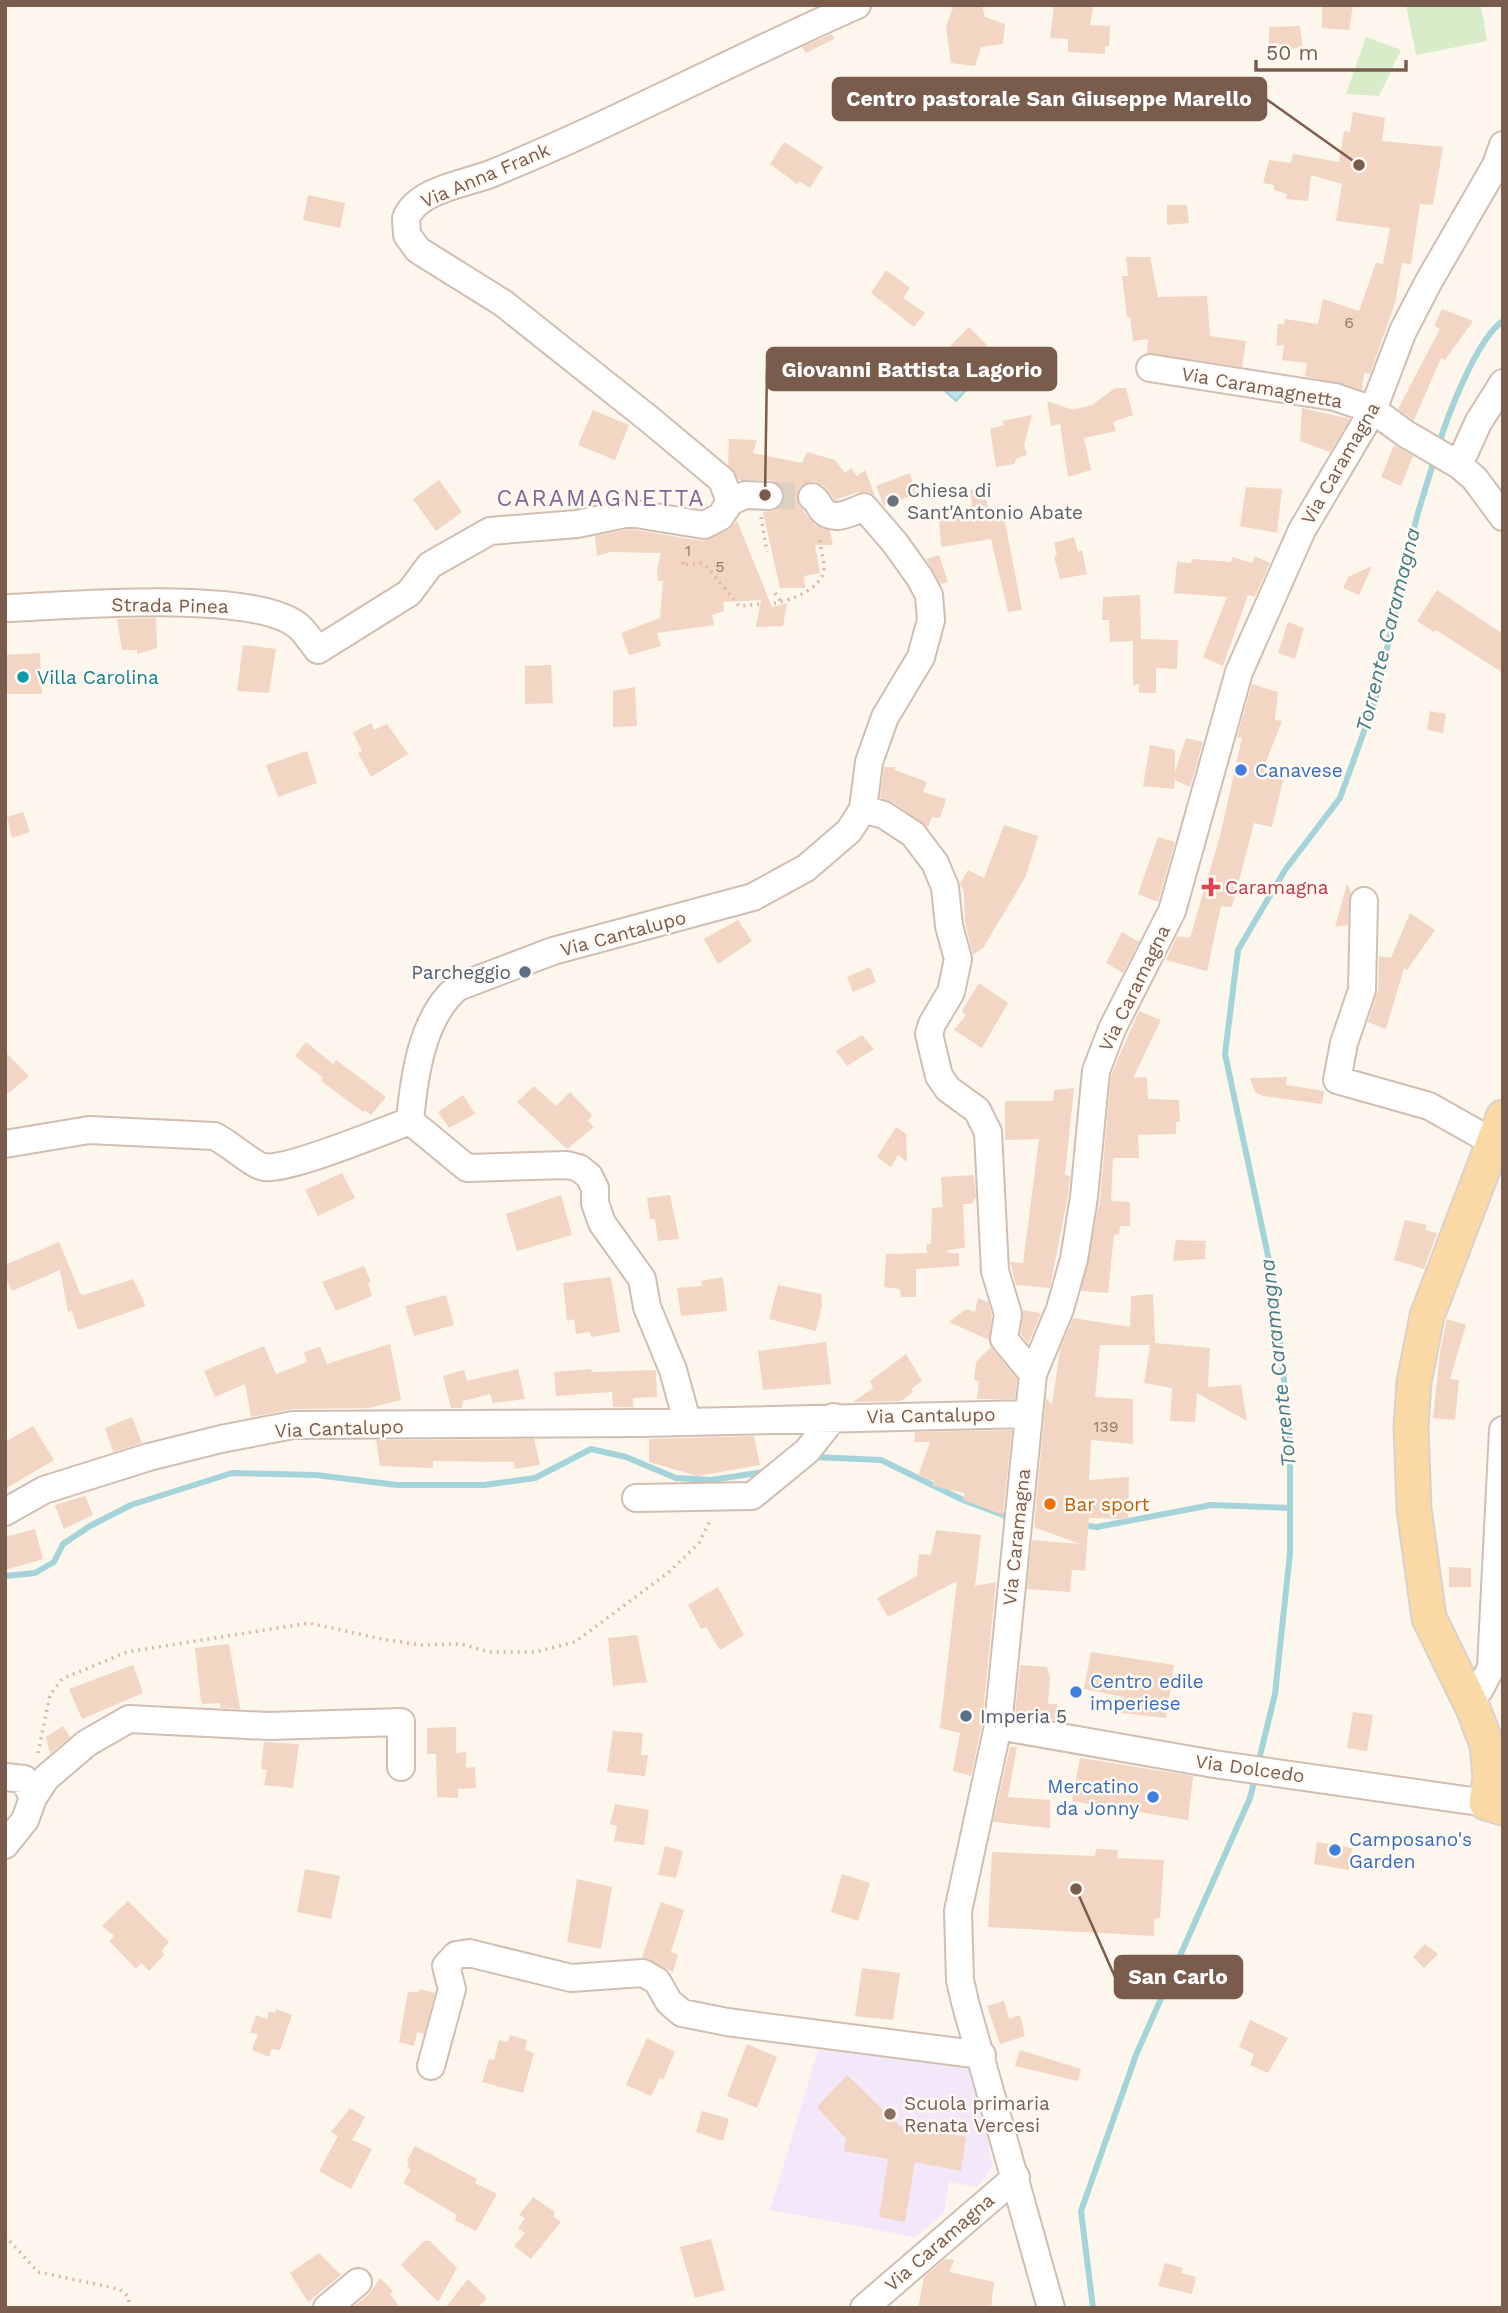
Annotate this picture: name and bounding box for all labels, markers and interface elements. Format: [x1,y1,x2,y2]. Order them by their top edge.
scale bar [1256,28,1406,72]
text: 50 m [1266,40,1318,65]
callout: Centro pastorale San Giuseppe Marello [833,78,1266,120]
text: Centro pastorale San Giuseppe Marello [846,86,1252,111]
street label: Via Anna Frank [417,138,553,213]
house number: 6 [1344,313,1354,332]
callout: Giovanni Battista Lagorio [767,348,1056,390]
text: Giovanni Battista Lagorio [782,357,1042,382]
street label: Via Caramagnetta [1180,362,1344,413]
street label: Via Caramagna [1296,398,1385,529]
place label: Chiesa di Sant'Antonio Abate [907,479,1083,524]
district label: CARAMAGNETTA [497,485,705,512]
marker: Chiesa di Sant'Antonio Abate [885,493,901,509]
water label: Torrente Caramagna [1350,525,1425,735]
house number: 1 [685,541,691,560]
house number: 5 [715,557,725,576]
street label: Strada Pinea [111,593,229,618]
place label: Villa Carolina [37,666,159,689]
marker: Villa Carolina [15,669,31,685]
place label: Canavese [1255,759,1343,782]
marker: Canavese [1233,762,1249,778]
place label: Caramagna [1225,876,1329,899]
marker: Caramagna [1203,879,1219,895]
street label: Via Cantalupo [558,906,688,961]
street label: Via Caramagna [1094,921,1175,1055]
place label: Parcheggio [411,961,511,984]
marker: Parcheggio [517,964,533,980]
water label: Torrente Caramagna [1254,1258,1301,1469]
street label: Via Cantalupo [866,1403,996,1428]
street label: Via Cantalupo [274,1415,404,1442]
house number: 139 [1093,1417,1119,1436]
street label: Via Caramagna [998,1467,1035,1607]
place label: Bar sport [1064,1493,1149,1516]
marker: Bar sport [1042,1496,1058,1512]
place label: Centro edile imperiese [1090,1670,1204,1715]
marker: Centro edile imperiese [1068,1684,1084,1700]
place label: Imperia 5 [980,1705,1067,1728]
marker: Imperia 5 [958,1708,974,1724]
street label: Via Dolcedo [1194,1749,1306,1788]
place label: Mercatino da Jonny [1047,1775,1139,1820]
marker: Mercatino da Jonny [1145,1789,1161,1805]
place label: Camposano's Garden [1349,1828,1472,1873]
marker: Camposano's Garden [1327,1842,1343,1858]
callout: San Carlo [1115,1956,1242,1998]
text: San Carlo [1128,1964,1228,1989]
place label: Scuola primaria Renata Vercesi [904,2092,1050,2137]
marker: Scuola primaria Renata Vercesi [882,2106,898,2122]
street label: Via Caramagna [880,2188,999,2296]

